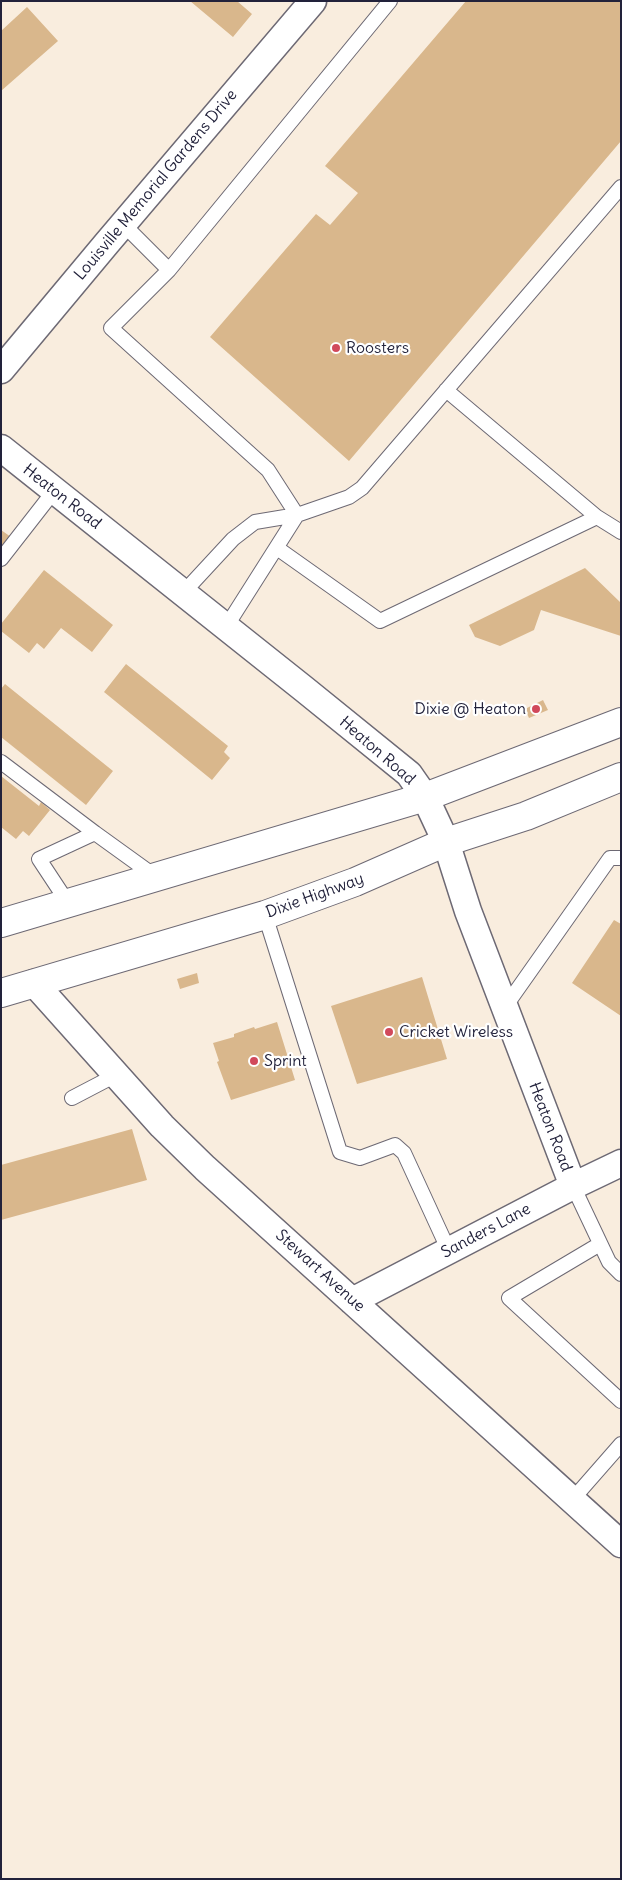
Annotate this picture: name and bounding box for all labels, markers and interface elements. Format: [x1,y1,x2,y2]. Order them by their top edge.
street label: Louisville Memorial Gardens Drive [71,86,241,284]
place label: Roosters [346,338,409,358]
marker: Roosters [330,342,342,354]
street label: Heaton Road [19,460,105,534]
place label: Dixie @ Heaton [415,699,526,719]
marker: Dixie @ Heaton [530,703,542,715]
street label: Heaton Road [335,713,419,789]
street label: Dixie Highway [263,869,367,923]
place label: Cricket Wireless [399,1022,513,1042]
marker: Cricket Wireless [383,1026,395,1038]
place label: Sprint [264,1051,307,1071]
marker: Sprint [248,1055,260,1067]
street label: Heaton Road [524,1080,576,1174]
street label: Sanders Lane [438,1199,534,1263]
street label: Stewart Avenue [271,1226,369,1316]

